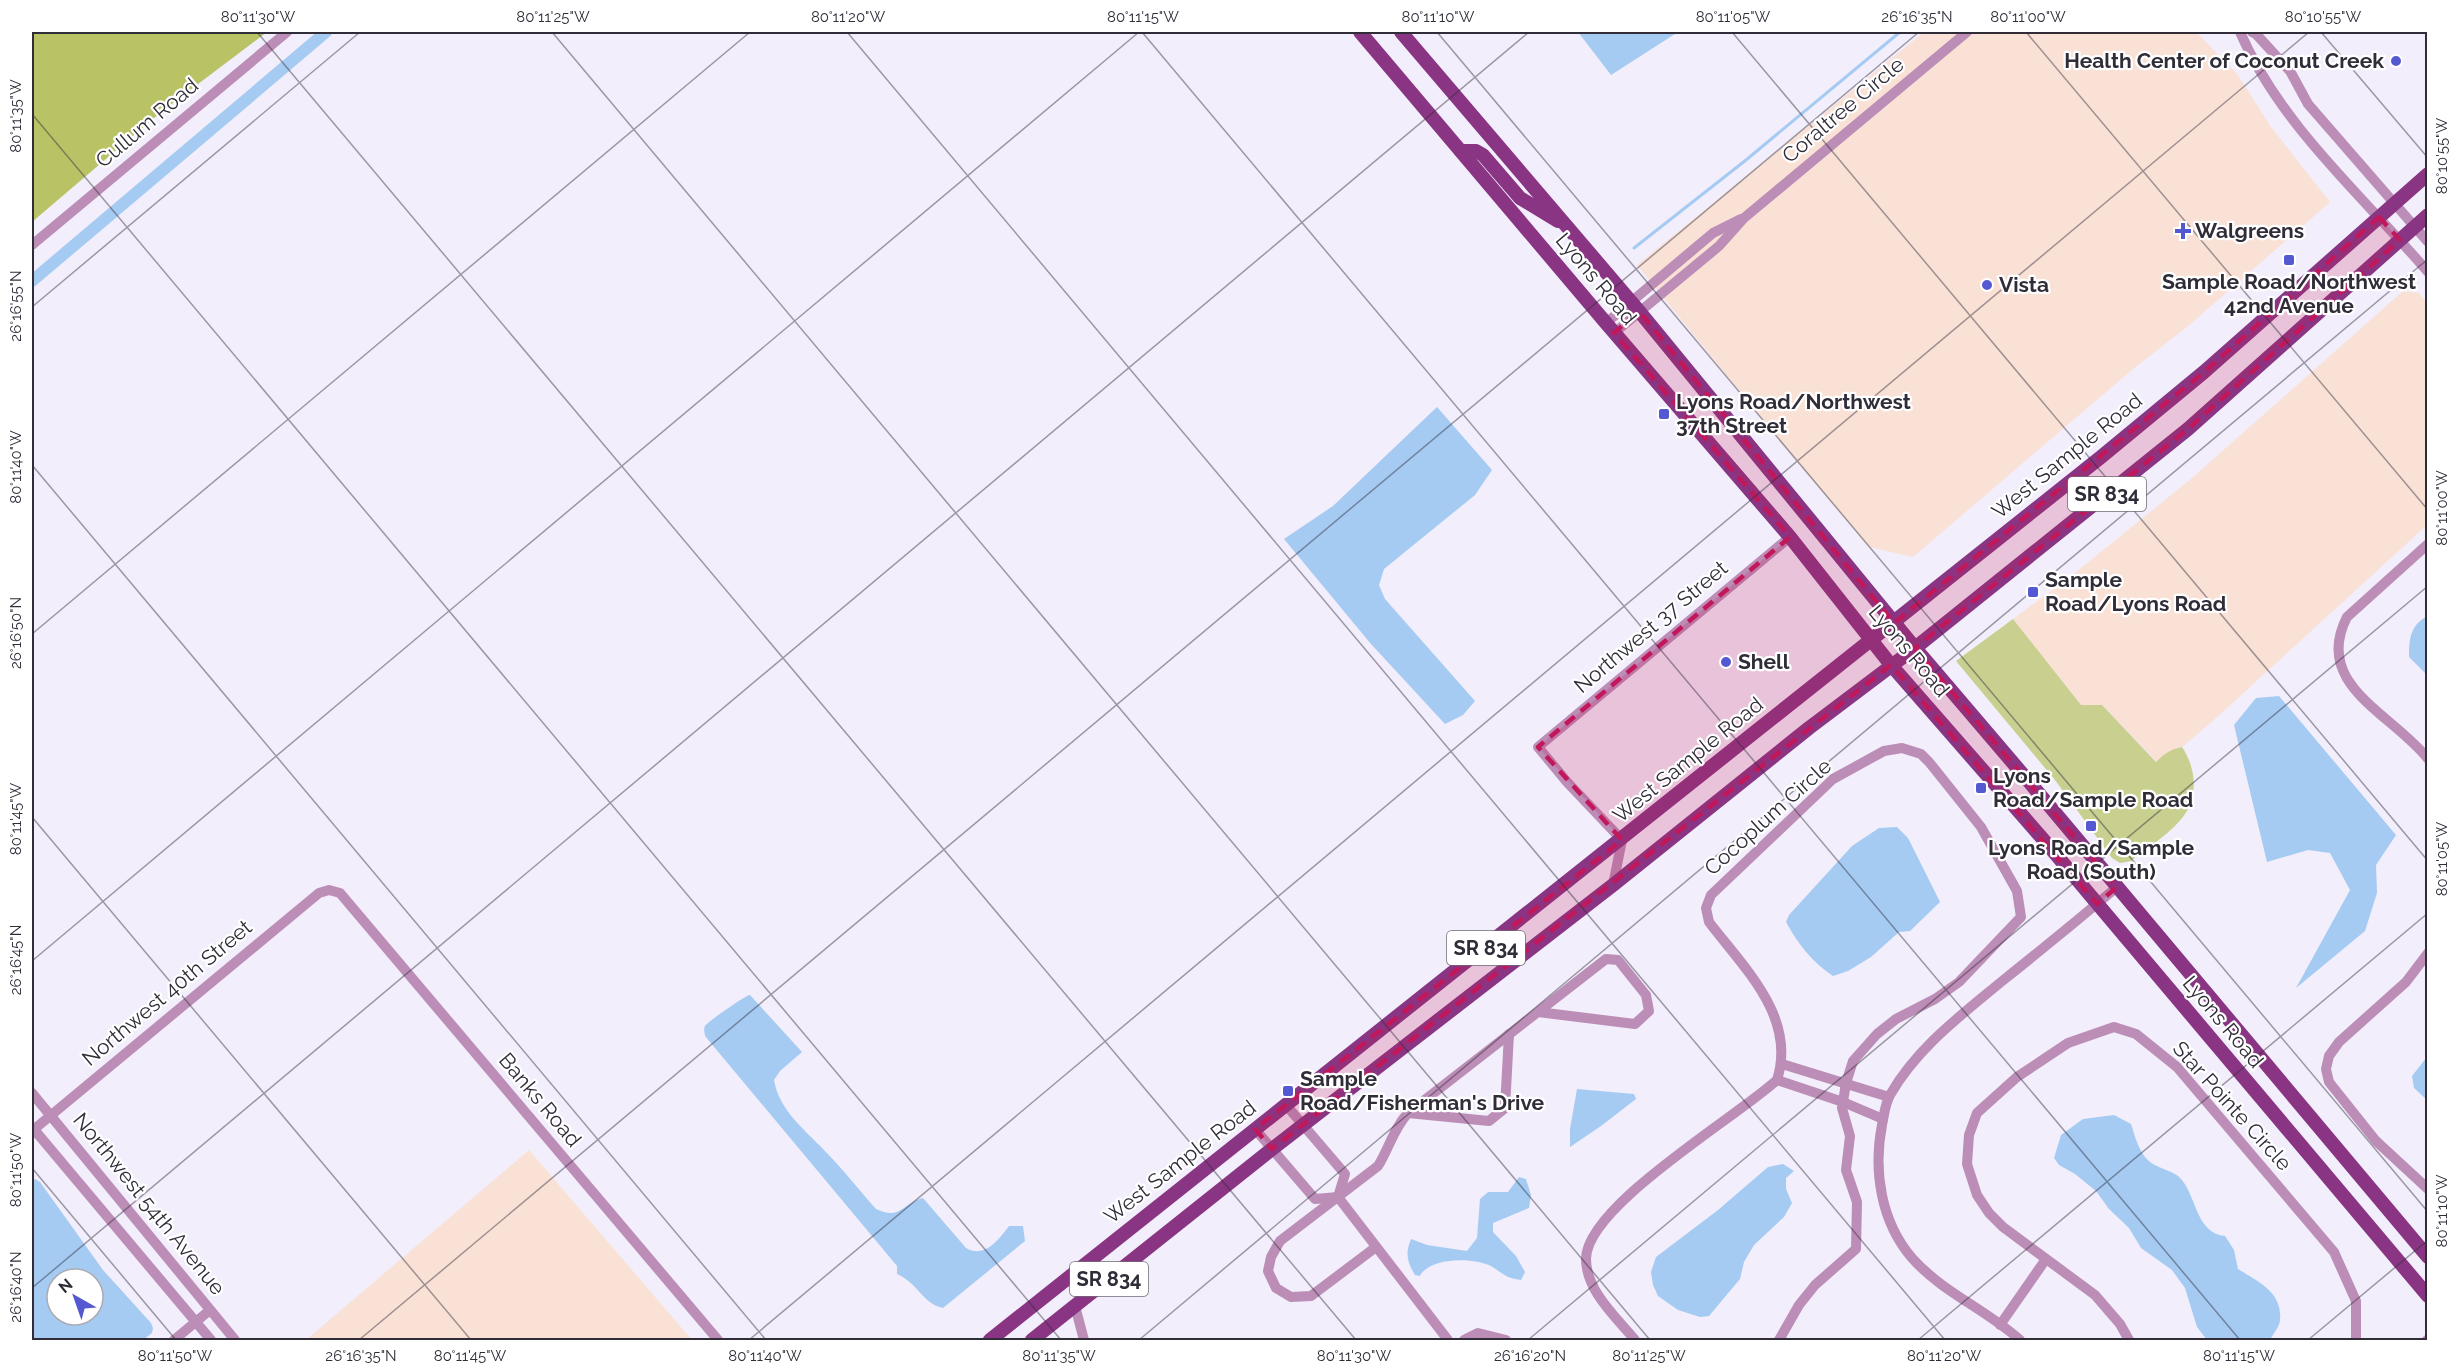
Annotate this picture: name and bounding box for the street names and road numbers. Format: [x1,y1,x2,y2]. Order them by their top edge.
street label: Coraltree Circle [1777,51,1909,168]
street label: Cullum Road [90,73,203,173]
street label: Lyons Road [1551,228,1642,330]
street label: West Sample Road [1987,387,2147,524]
road number: SR 834 [2068,477,2146,511]
street label: Northwest 37 Street [1569,555,1732,698]
street label: Lyons Road [1864,600,1955,702]
street label: West Sample Road [1608,691,1768,828]
street label: Cocoplum Circle [1699,753,1836,880]
street label: Northwest 40th Street [77,914,257,1071]
road number: SR 834 [1447,931,1525,965]
street label: Lyons Road [2178,971,2269,1073]
street label: Star Pointe Circle [2168,1036,2297,1176]
street label: Banks Road [494,1048,587,1152]
street label: West Sample Road [1099,1095,1261,1229]
street label: Northwest 54th Avenue [68,1108,231,1300]
road number: SR 834 [1070,1262,1148,1296]

